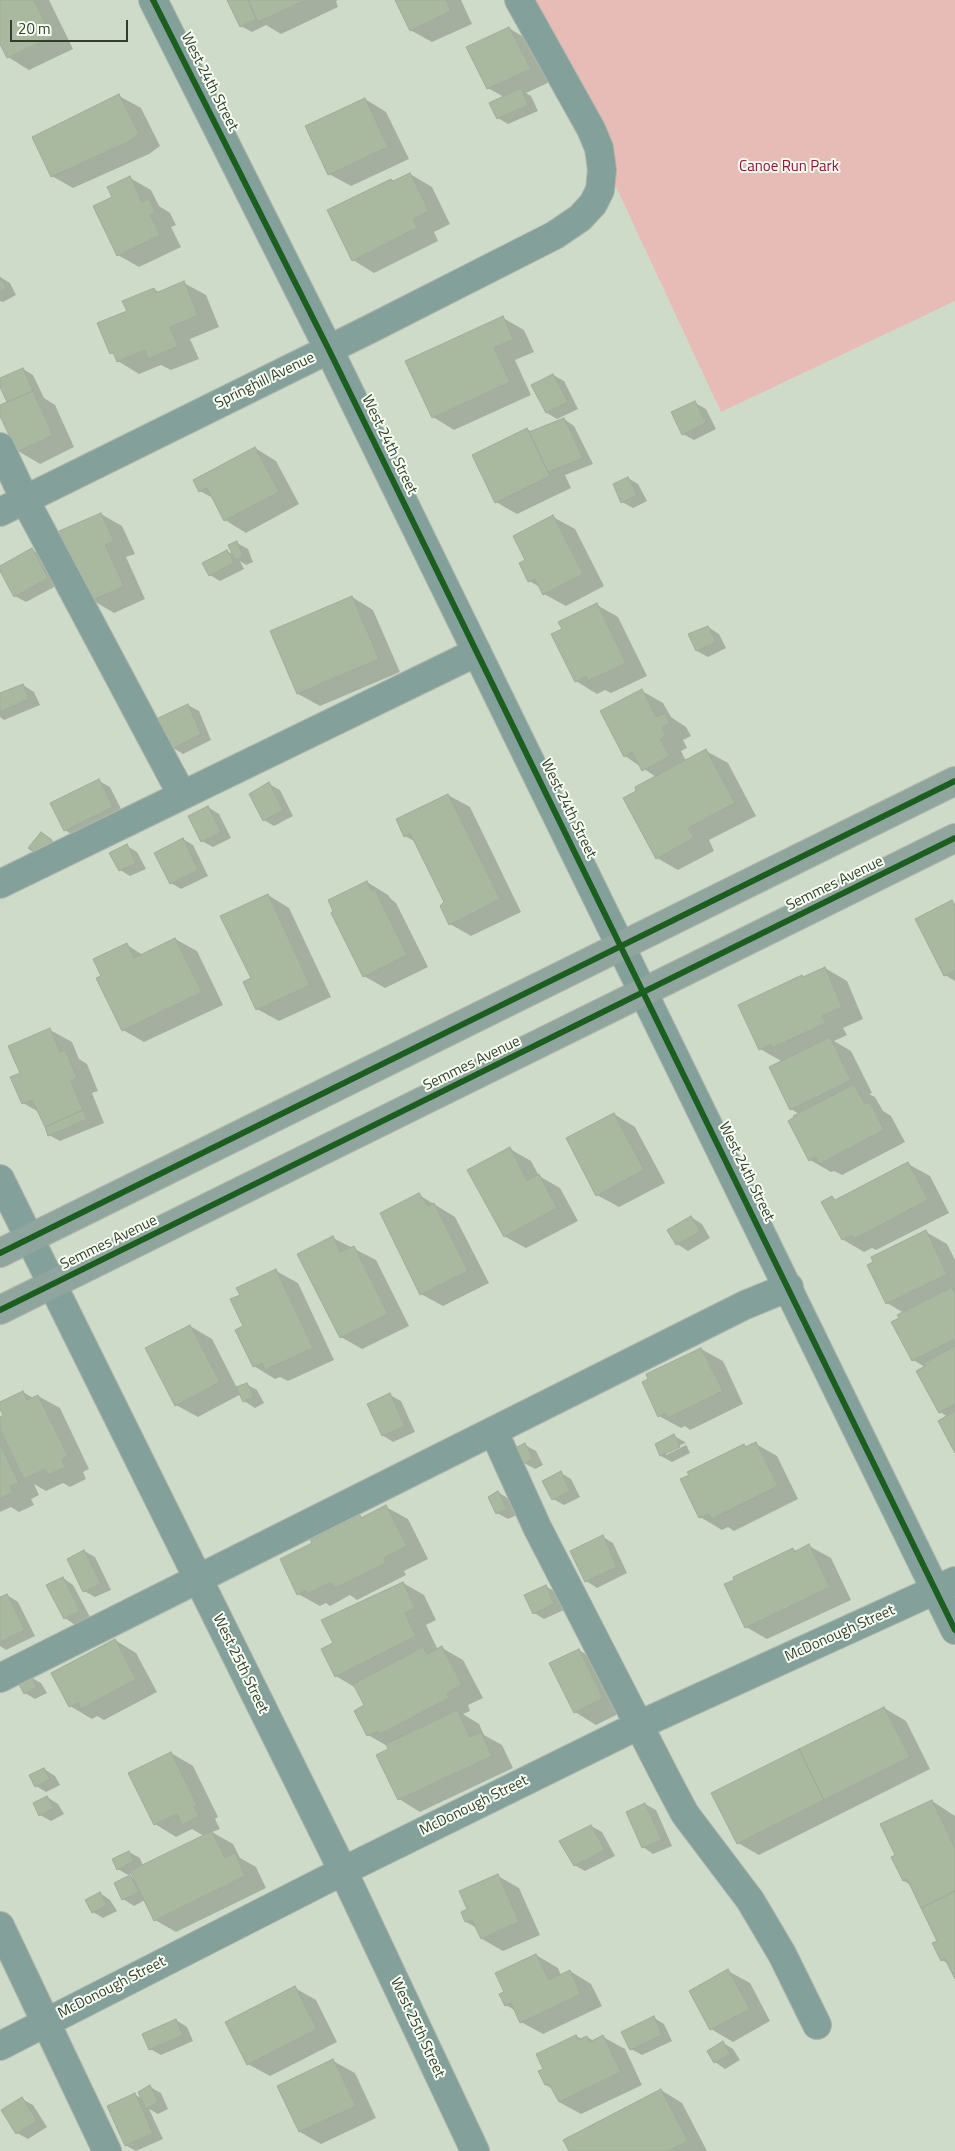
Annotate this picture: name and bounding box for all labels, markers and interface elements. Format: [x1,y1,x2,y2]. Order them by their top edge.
scale bar [12,10,130,42]
text: 20 m [18,17,51,40]
street label: West 24th Street [176,30,242,134]
park label: Canoe Run Park [739,158,839,176]
street label: Springhill Avenue [212,349,318,413]
street label: West 24th Street [357,392,421,498]
street label: West 24th Street [536,756,600,862]
street label: Semmes Avenue [784,853,886,915]
street label: Semmes Avenue [421,1033,523,1095]
street label: West 24th Street [714,1119,778,1225]
street label: Semmes Avenue [58,1212,160,1274]
street label: McDonough Street [782,1602,898,1666]
street label: West 25th Street [208,1611,272,1717]
street label: McDonough Street [417,1772,531,1840]
street label: McDonough Street [55,1953,169,2023]
street label: West 25th Street [386,1975,448,2081]

